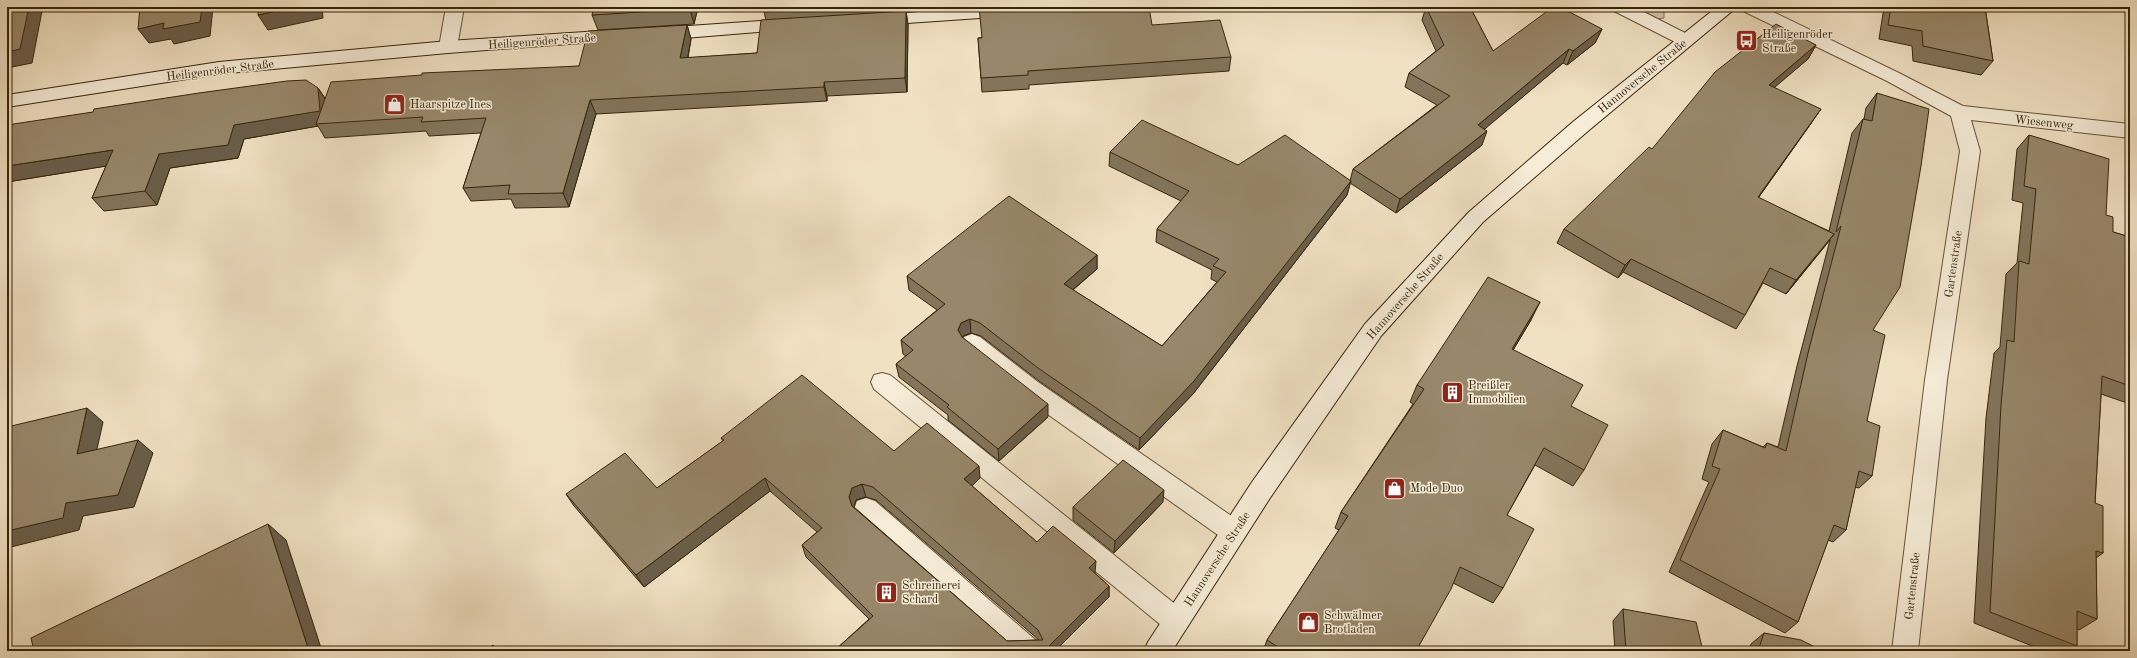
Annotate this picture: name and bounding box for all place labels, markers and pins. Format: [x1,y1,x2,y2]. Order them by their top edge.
bus stop icon: Heiligenröder Straße [1734,28,1760,54]
place label: Heiligenröder Straße [1762,29,1833,55]
shop icon: Haarspitze Ines [381,91,407,117]
place label: Haarspitze Ines [410,99,491,111]
building icon: Preißler Immobilien [1439,379,1465,405]
place label: Preißler Immobilien [1468,380,1526,406]
shop icon: Mode Duo [1381,475,1407,501]
place label: Mode Duo [1410,483,1463,495]
building icon: Schreinerei Schard [873,579,899,605]
place label: Schreinerei Schard [902,580,961,606]
shop icon: Schwälmer Brotladen [1295,609,1321,635]
place label: Schwälmer Brotladen [1324,610,1382,636]

